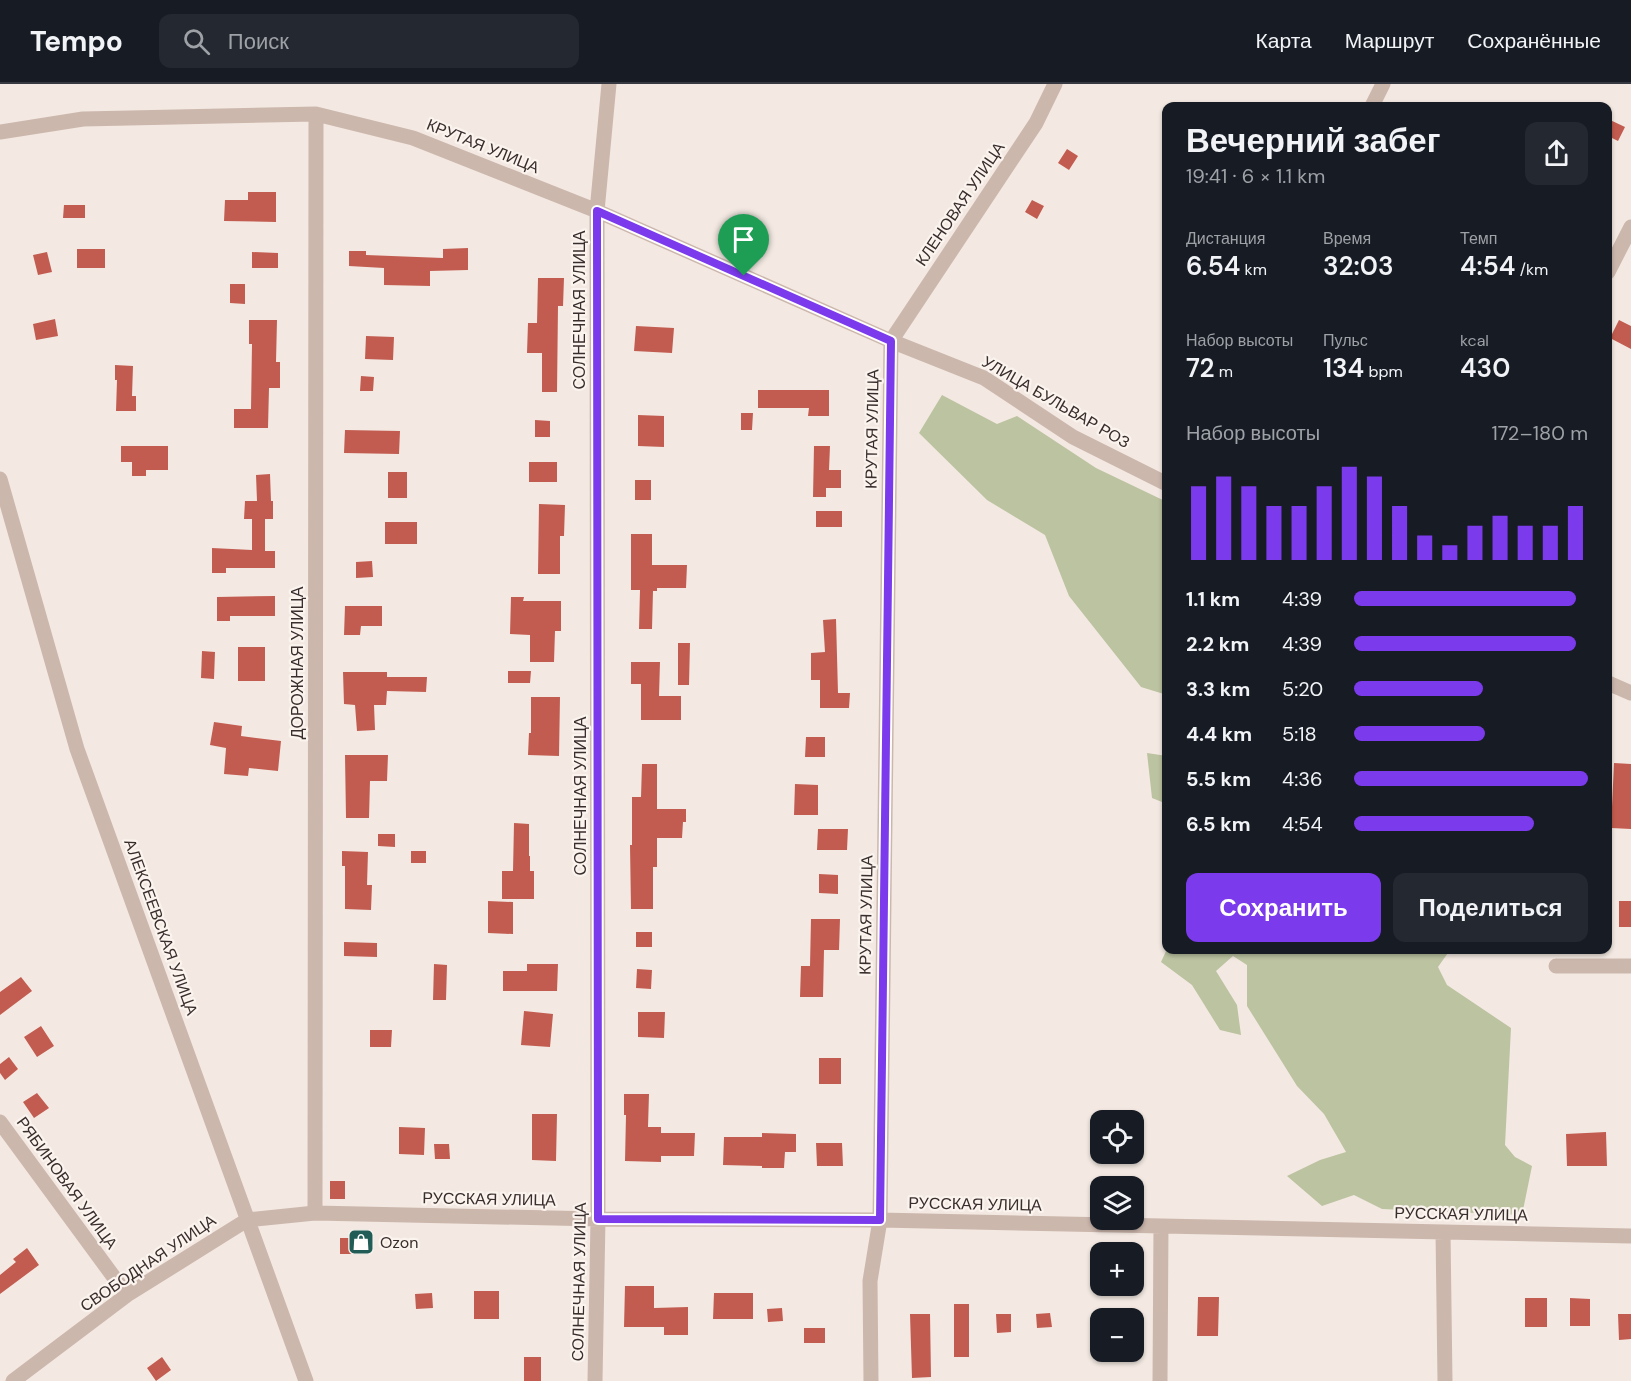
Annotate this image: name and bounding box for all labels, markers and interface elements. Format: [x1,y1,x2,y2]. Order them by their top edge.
search box [159,14,579,68]
text: Tempo [30,23,123,60]
icon: search [180,25,213,58]
text: Поиск [228,27,289,56]
text: Карта [1256,27,1312,55]
text: Маршрут [1345,27,1434,55]
text: Сохранённые [1467,27,1601,55]
street label: КРУТАЯ УЛИЦА [424,114,543,178]
text: Вечерний забег [1186,119,1440,162]
button: share [1525,122,1588,185]
street label: КЛЕНОВАЯ УЛИЦА [911,138,1009,270]
text: 19:41 · 6 × 1.1 km [1186,163,1325,189]
pin [718,214,769,276]
icon: arrive [727,223,760,256]
text: Дистанция [1186,228,1265,249]
text: Время [1323,228,1371,249]
text: Темп [1460,228,1497,249]
street label: СОЛНЕЧНАЯ УЛИЦА [569,230,590,390]
text: 6.54 [1186,249,1240,283]
text: 32:03 [1323,249,1394,283]
text: 4:54 [1460,249,1515,283]
text: km [1240,259,1267,280]
text: /km [1515,259,1548,280]
text: Набор высоты [1186,330,1293,351]
text: Пульс [1323,330,1368,351]
text: kcal [1460,330,1489,351]
street label: УЛИЦА БУЛЬВАР РОЗ [978,351,1134,453]
text: 72 [1186,351,1215,385]
text: 134 [1323,351,1364,385]
text: 430 [1460,351,1510,385]
text: m [1215,361,1233,382]
text: bpm [1364,361,1403,382]
street label: КРУТАЯ УЛИЦА [860,369,884,489]
text: Набор высоты [1186,420,1320,446]
text: 172–180 m [1491,420,1588,446]
street label: ДОРОЖНАЯ УЛИЦА [287,586,308,739]
text: 1.1 km [1186,586,1240,612]
text: 4:39 [1282,586,1322,612]
text: 2.2 km [1186,631,1249,657]
text: 4:39 [1282,631,1322,657]
text: 3.3 km [1186,676,1250,702]
text: 5:20 [1282,676,1323,702]
street label: СОЛНЕЧНАЯ УЛИЦА [570,716,591,876]
text: 4.4 km [1186,721,1252,747]
text: 5:18 [1282,721,1317,747]
text: 5.5 km [1186,766,1251,792]
text: 4:36 [1282,766,1323,792]
text: 6.5 km [1186,811,1251,837]
text: 4:54 [1282,811,1323,837]
street label: АЛЕКСЕЕВСКАЯ УЛИЦА [119,836,203,1018]
street label: КРУТАЯ УЛИЦА [854,855,878,975]
button: Сохранить [1186,873,1381,942]
button: Поделиться [1393,873,1588,942]
map controls [1090,1110,1144,1362]
button: locate [1090,1110,1144,1164]
street label: РЯБИНОВАЯ УЛИЦА [12,1113,122,1254]
button: layers [1090,1176,1144,1230]
street label: РУССКАЯ УЛИЦА [422,1187,556,1211]
street label: РУССКАЯ УЛИЦА [908,1192,1042,1216]
street label: СОЛНЕЧНАЯ УЛИЦА [567,1202,591,1362]
street label: РУССКАЯ УЛИЦА [1394,1202,1528,1226]
street label: СВОБОДНАЯ УЛИЦА [76,1209,220,1316]
shop icon: Ozon [346,1227,376,1257]
place label: Ozon [380,1232,418,1253]
button: + [1090,1242,1144,1296]
button: − [1090,1308,1144,1362]

